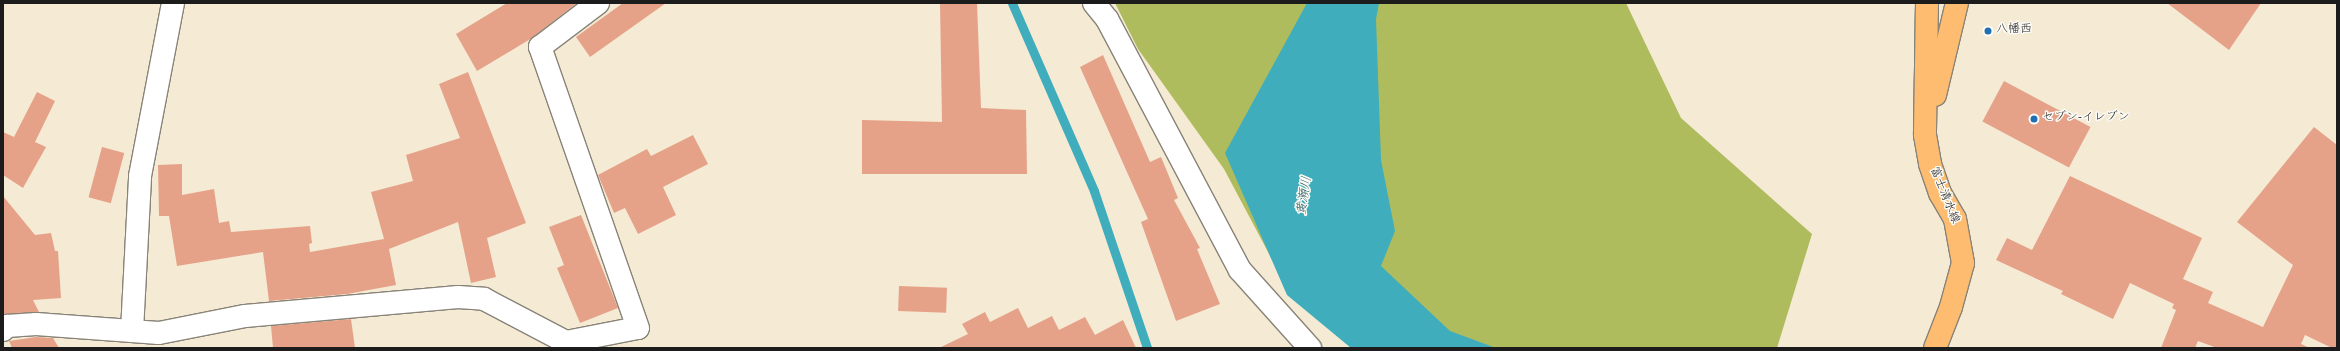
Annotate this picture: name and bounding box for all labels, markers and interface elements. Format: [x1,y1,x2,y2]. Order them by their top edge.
place label: 八幡西 [1996,24,2032,38]
marker: 八幡西 [1983,26,1993,36]
place label: セブン-イレブン [2042,112,2130,126]
marker: セブン-イレブン [2029,114,2039,124]
street label: 富士清水線 [1925,165,1961,227]
water label: 黄瀬川 [1295,176,1317,216]

